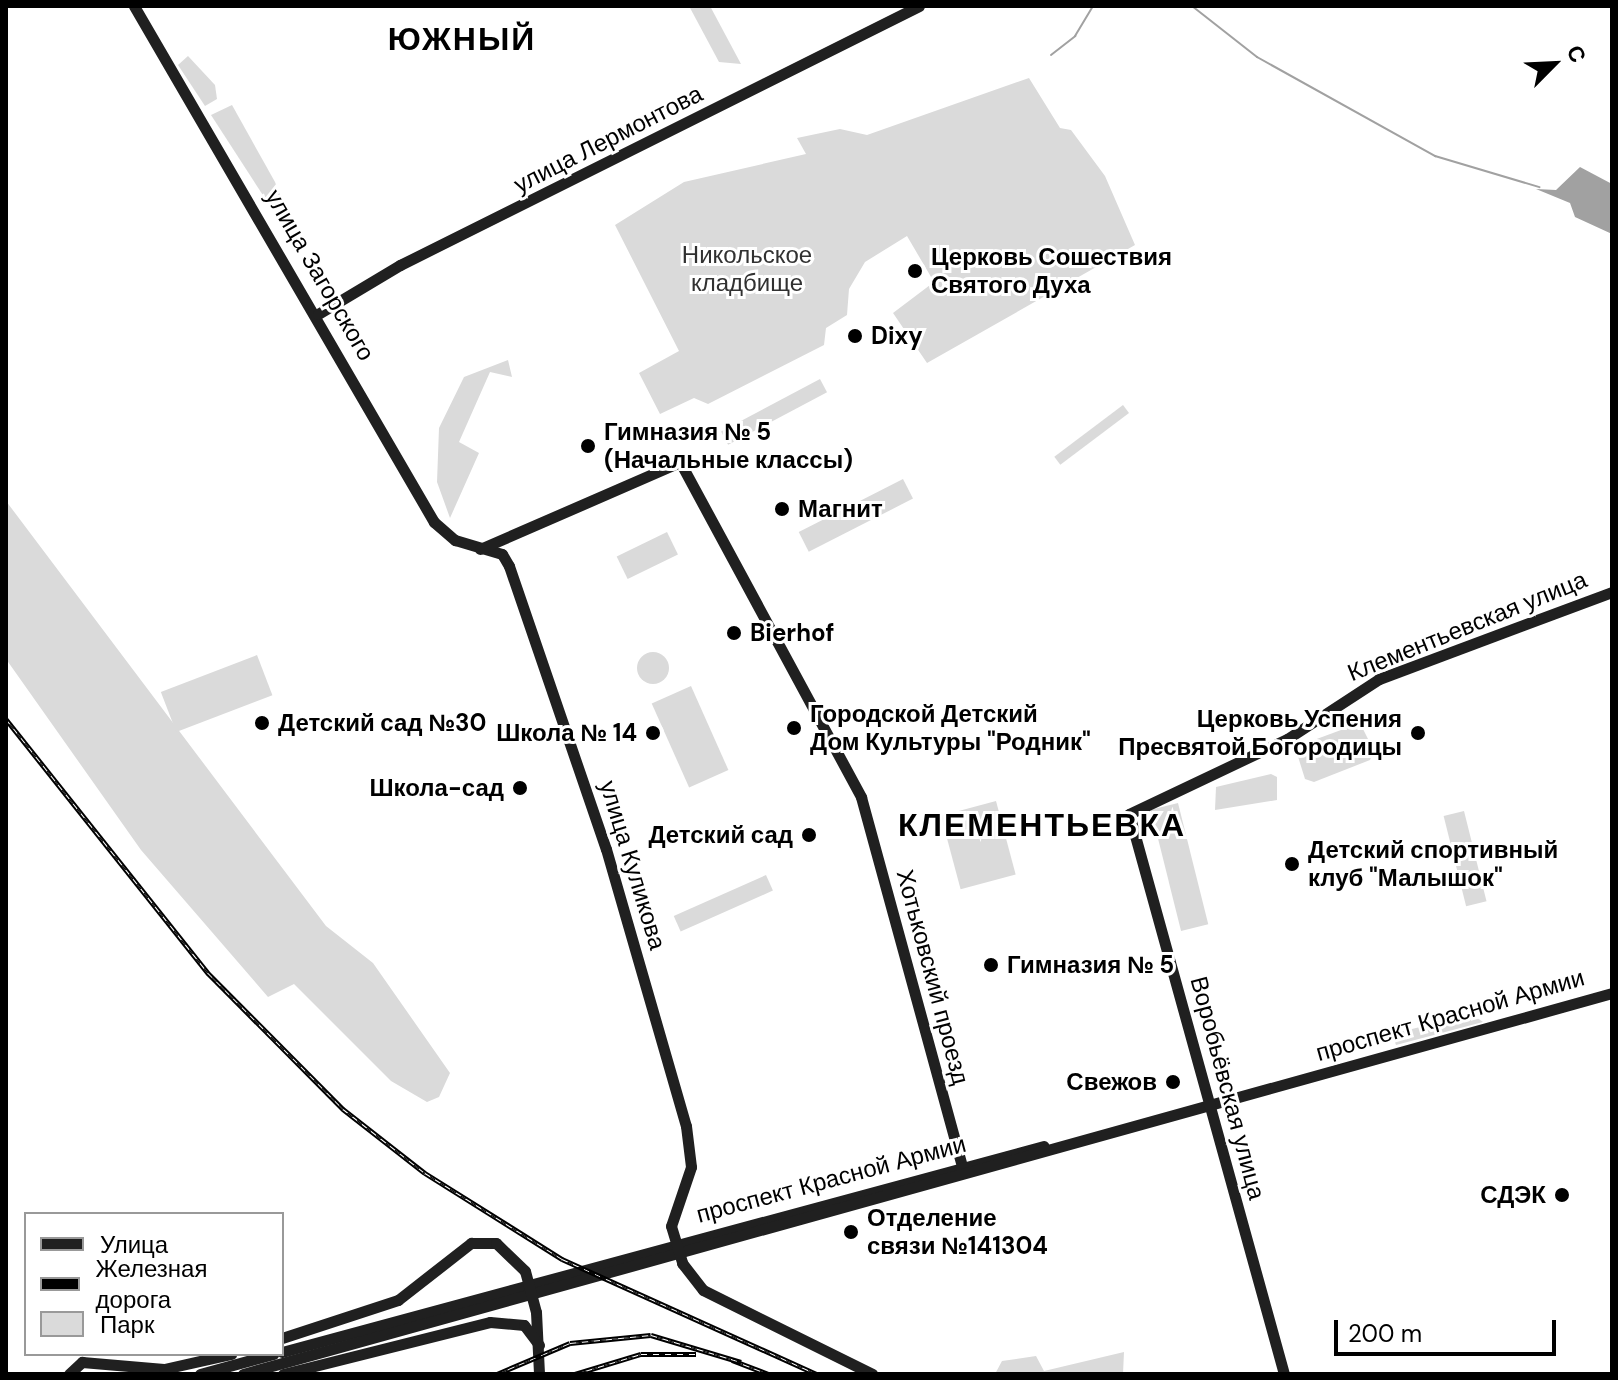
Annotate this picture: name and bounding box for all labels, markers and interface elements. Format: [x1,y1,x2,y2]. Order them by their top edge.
district label: ЮЖНЫЙ [388,20,536,58]
north arrow [1514,24,1594,104]
text: С [1560,41,1593,67]
street label: улица Лермонтова [509,79,707,199]
street label: улица Загорского [259,184,381,366]
park label: Никольское кладбище [682,241,812,297]
place label: Церковь Сошествия Святого Духа [931,243,1172,299]
marker: Церковь Сошествия Святого Духа [906,262,924,280]
place label: Dixy [871,322,923,350]
marker: Dixy [846,327,864,345]
place label: Гимназия № 5 (Начальные классы) [604,418,853,474]
marker: Гимназия № 5 (Начальные классы) [579,437,597,455]
place label: Магнит [798,495,883,523]
marker: Магнит [773,500,791,518]
street label: Клементьевская улица [1343,565,1591,687]
place label: Bierhof [750,619,835,647]
marker: Bierhof [725,624,743,642]
place label: Городской Детский Дом Культуры "Родник" [810,700,1091,756]
place label: Церковь Успения Пресвятой Богородицы [1118,705,1402,761]
place label: Детский сад №30 [278,709,486,737]
marker: Детский сад №30 [253,714,271,732]
place label: Школа № 14 [496,719,637,747]
marker: Городской Детский Дом Культуры "Родник" [785,719,803,737]
marker: Школа № 14 [644,724,662,742]
marker: Церковь Успения Пресвятой Богородицы [1409,724,1427,742]
place label: Школа-сад [369,774,504,802]
street label: улица Куликова [594,777,672,953]
marker: Школа-сад [511,779,529,797]
district label: КЛЕМЕНТЬЕВКА [898,806,1186,844]
place label: Детский сад [648,821,793,849]
marker: Детский сад [800,826,818,844]
place label: Детский спортивный клуб "Малышок" [1308,836,1558,892]
marker: Детский спортивный клуб "Малышок" [1283,855,1301,873]
street label: Хотьковский проезд [890,866,976,1088]
place label: Гимназия № 5 [1007,951,1174,979]
marker: Гимназия № 5 [982,956,1000,974]
street label: проспект Красной Армии [1312,963,1588,1067]
street label: Воробьёвская улица [1184,973,1272,1203]
place label: Свежов [1066,1068,1157,1096]
marker: Свежов [1164,1073,1182,1091]
street label: проспект Красной Армии [693,1129,969,1229]
place label: СДЭК [1480,1181,1546,1209]
marker: СДЭК [1553,1186,1571,1204]
place label: Отделение связи №141304 [867,1204,1048,1260]
legend [24,1212,284,1356]
marker: Отделение связи №141304 [842,1223,860,1241]
text: Улица [100,1229,168,1260]
text: Железная дорога [96,1253,207,1315]
scale bar [1338,1304,1560,1354]
text: Парк [100,1309,154,1340]
text: 200 m [1348,1318,1422,1349]

